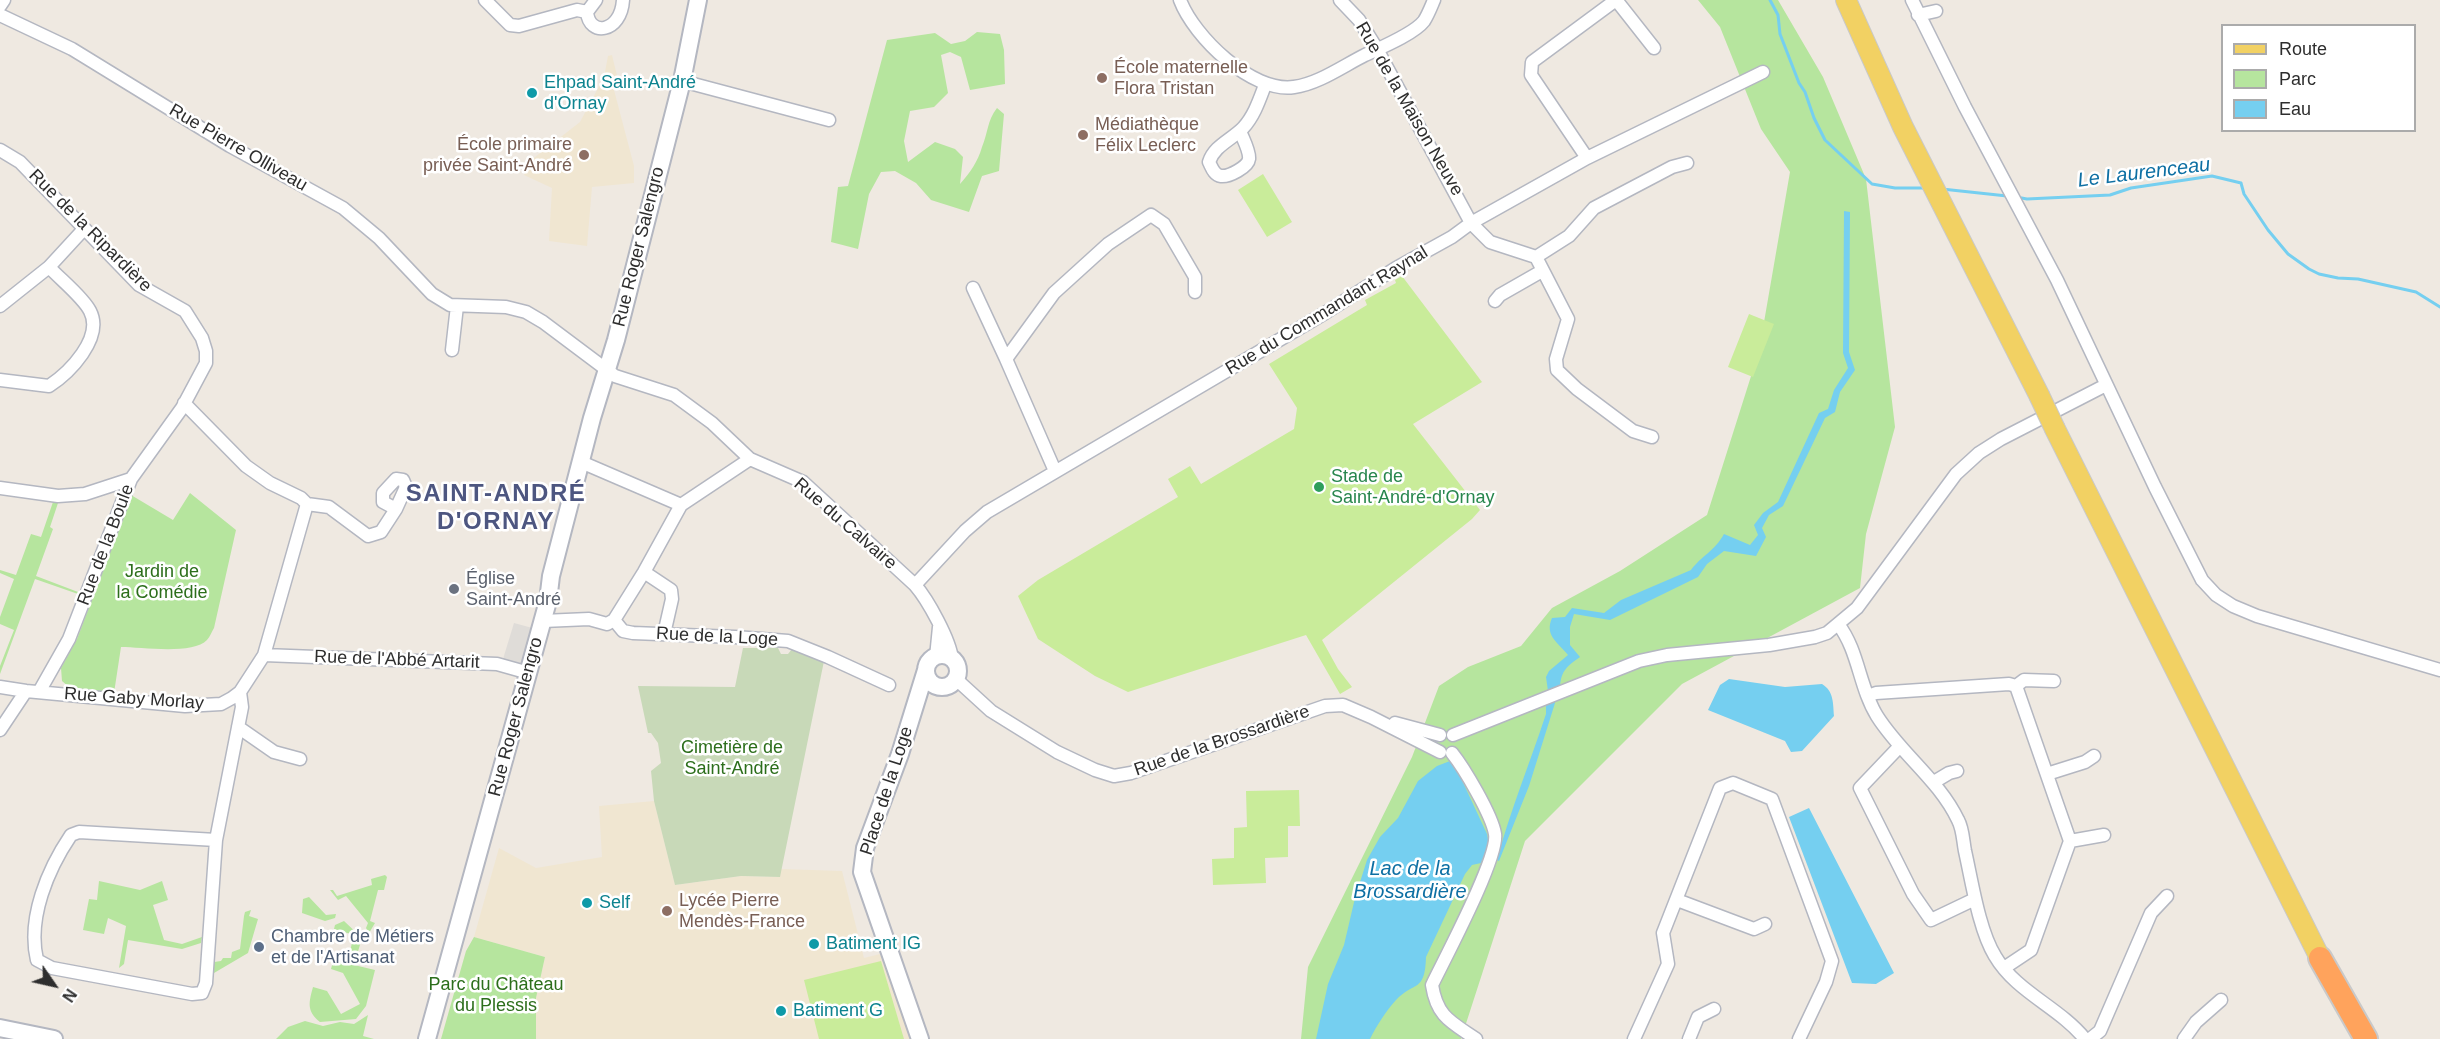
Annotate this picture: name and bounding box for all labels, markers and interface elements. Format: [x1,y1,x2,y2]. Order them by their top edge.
street label: Rue de la Maison Neuve [1350,18,1468,200]
legend [2221,24,2416,132]
text: Route [2279,39,2327,59]
place label: École maternelle Flora Tristan [1114,57,1248,100]
text: Parc [2279,69,2316,89]
marker: École maternelle Flora Tristan [1095,71,1109,85]
place label: Ehpad Saint-André d'Ornay [544,72,696,115]
marker: Ehpad Saint-André d'Ornay [525,86,539,100]
text: Eau [2279,99,2311,119]
street label: Rue Pierre Olliveau [165,100,311,196]
place label: Médiathèque Félix Leclerc [1095,114,1199,156]
marker: Médiathèque Félix Leclerc [1076,128,1090,142]
place label: École primaire privée Saint-André [423,134,572,176]
marker: École primaire privée Saint-André [577,148,591,162]
water label: Le Laurenceau [2076,153,2212,193]
street label: Rue de la Ripardière [24,165,156,297]
street label: Rue Roger Salengro [609,165,669,329]
street label: Rue du Commandant Raynal [1222,242,1432,380]
place label: Stade de Saint-André-d'Ornay [1331,466,1495,508]
street label: Rue du Calvaire [789,474,901,574]
district label: SAINT-ANDRÉ D'ORNAY [406,480,586,536]
marker: Stade de Saint-André-d'Ornay [1312,480,1326,494]
street label: Rue de la Boule [73,481,139,609]
park label: Jardin de la Comédie [116,561,208,604]
place label: Église Saint-André [466,568,561,610]
marker: Église Saint-André [447,582,461,596]
street label: Rue de la Loge [655,623,779,651]
street label: Rue Roger Salengro [484,635,548,799]
street label: Rue de l'Abbé Artarit [314,646,480,674]
street label: Rue Gaby Morlay [63,683,205,715]
street label: Rue de la Brossardière [1131,701,1313,781]
street label: Place de la Loge [856,724,918,858]
park label: Cimetière de Saint-André [681,737,783,780]
water label: Lac de la Brossardière [1353,857,1467,904]
place label: Lycée Pierre Mendès-France [679,890,805,932]
place label: Self [599,892,630,914]
marker: Self [580,896,594,910]
marker: Lycée Pierre Mendès-France [660,904,674,918]
place label: Chambre de Métiers et de l'Artisanat [271,926,434,968]
place label: Batiment IG [826,933,921,955]
marker: Batiment IG [807,937,821,951]
marker: Chambre de Métiers et de l'Artisanat [252,940,266,954]
north arrow [24,955,84,1015]
park label: Parc du Château du Plessis [428,974,564,1016]
text: N [59,986,80,1005]
place label: Batiment G [793,1000,883,1022]
marker: Batiment G [774,1004,788,1018]

